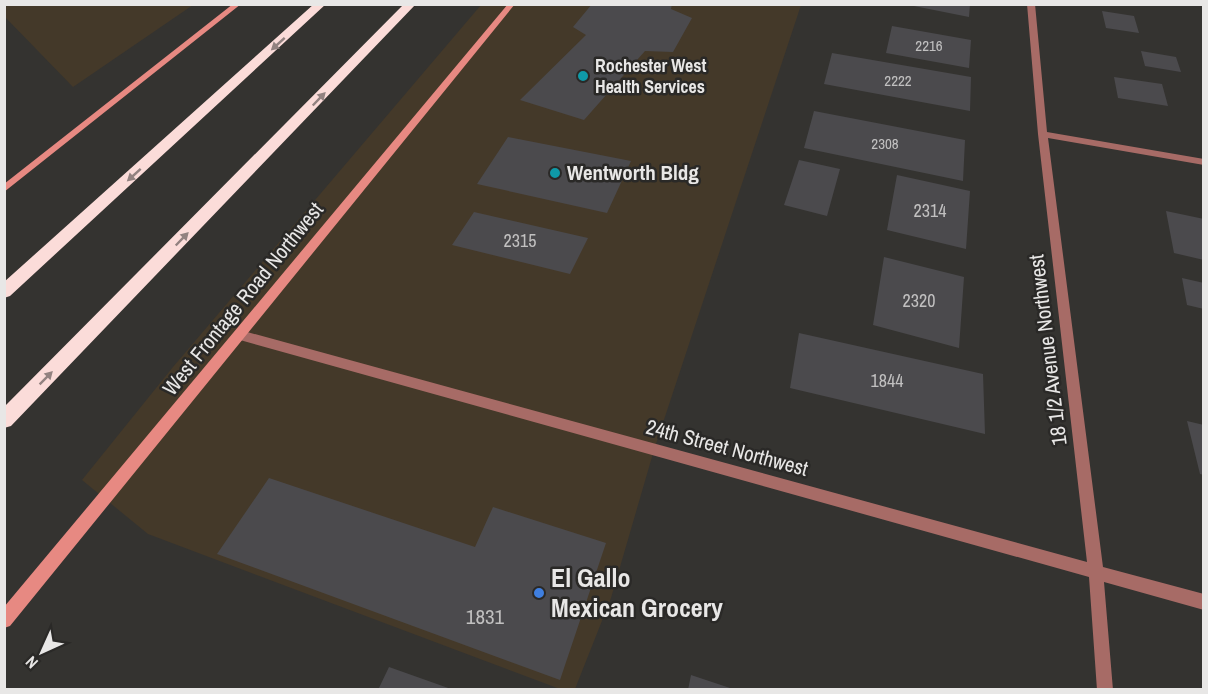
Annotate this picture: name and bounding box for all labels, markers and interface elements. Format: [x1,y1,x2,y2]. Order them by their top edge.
house number: 2216 [915,35,943,56]
one-way arrow [271,37,286,50]
place label: Rochester West Health Services [595,53,706,99]
marker: Rochester West Health Services [576,69,590,83]
house number: 2222 [884,70,912,91]
one-way arrow [311,93,325,107]
house number: 2308 [871,133,899,154]
place label: Wentworth Bldg [567,158,699,187]
marker: Wentworth Bldg [548,166,562,180]
one-way arrow [127,168,142,181]
street label: West Frontage Road Northwest [156,196,330,401]
house number: 2314 [914,198,946,223]
house number: 2315 [504,228,536,253]
one-way arrow [175,231,189,246]
street label: 18 1/2 Avenue Northwest [1021,253,1074,447]
house number: 2320 [903,288,935,313]
house number: 1844 [871,368,903,393]
one-way arrow [38,371,52,385]
street label: 24th Street Northwest [643,412,812,483]
place label: El Gallo Mexican Grocery [551,560,723,625]
marker: El Gallo Mexican Grocery [532,586,546,600]
house number: 1831 [466,602,505,631]
north arrow [12,622,72,682]
text: N [20,651,43,674]

